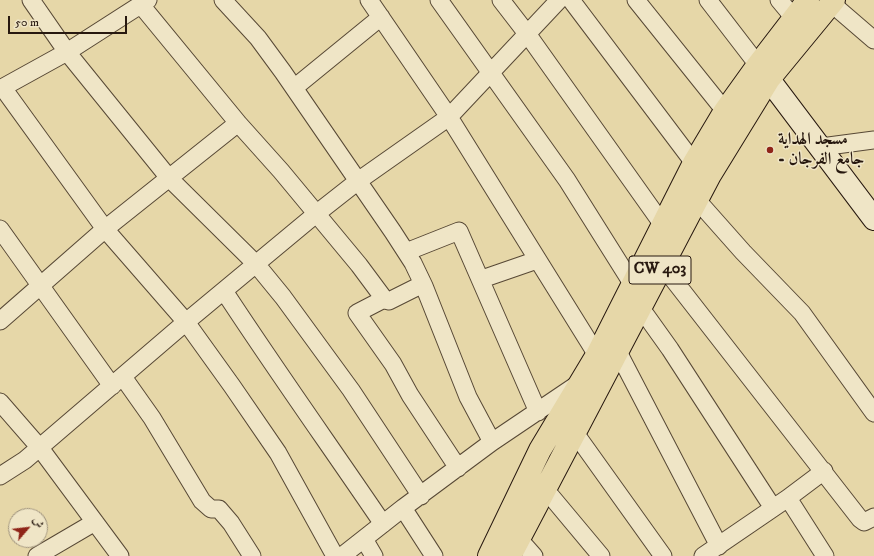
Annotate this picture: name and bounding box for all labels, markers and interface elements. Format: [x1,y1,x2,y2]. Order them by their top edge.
scale bar [10,8,129,34]
text: 50 m [15,15,39,30]
place label: مسجد الهداية - جامع الفرجان [778,130,864,170]
marker: مسجد الهداية - جامع الفرجان [765,145,775,155]
road number: CW 403 [629,256,691,284]
north arrow [8,508,48,548]
text: ش [29,515,46,531]

